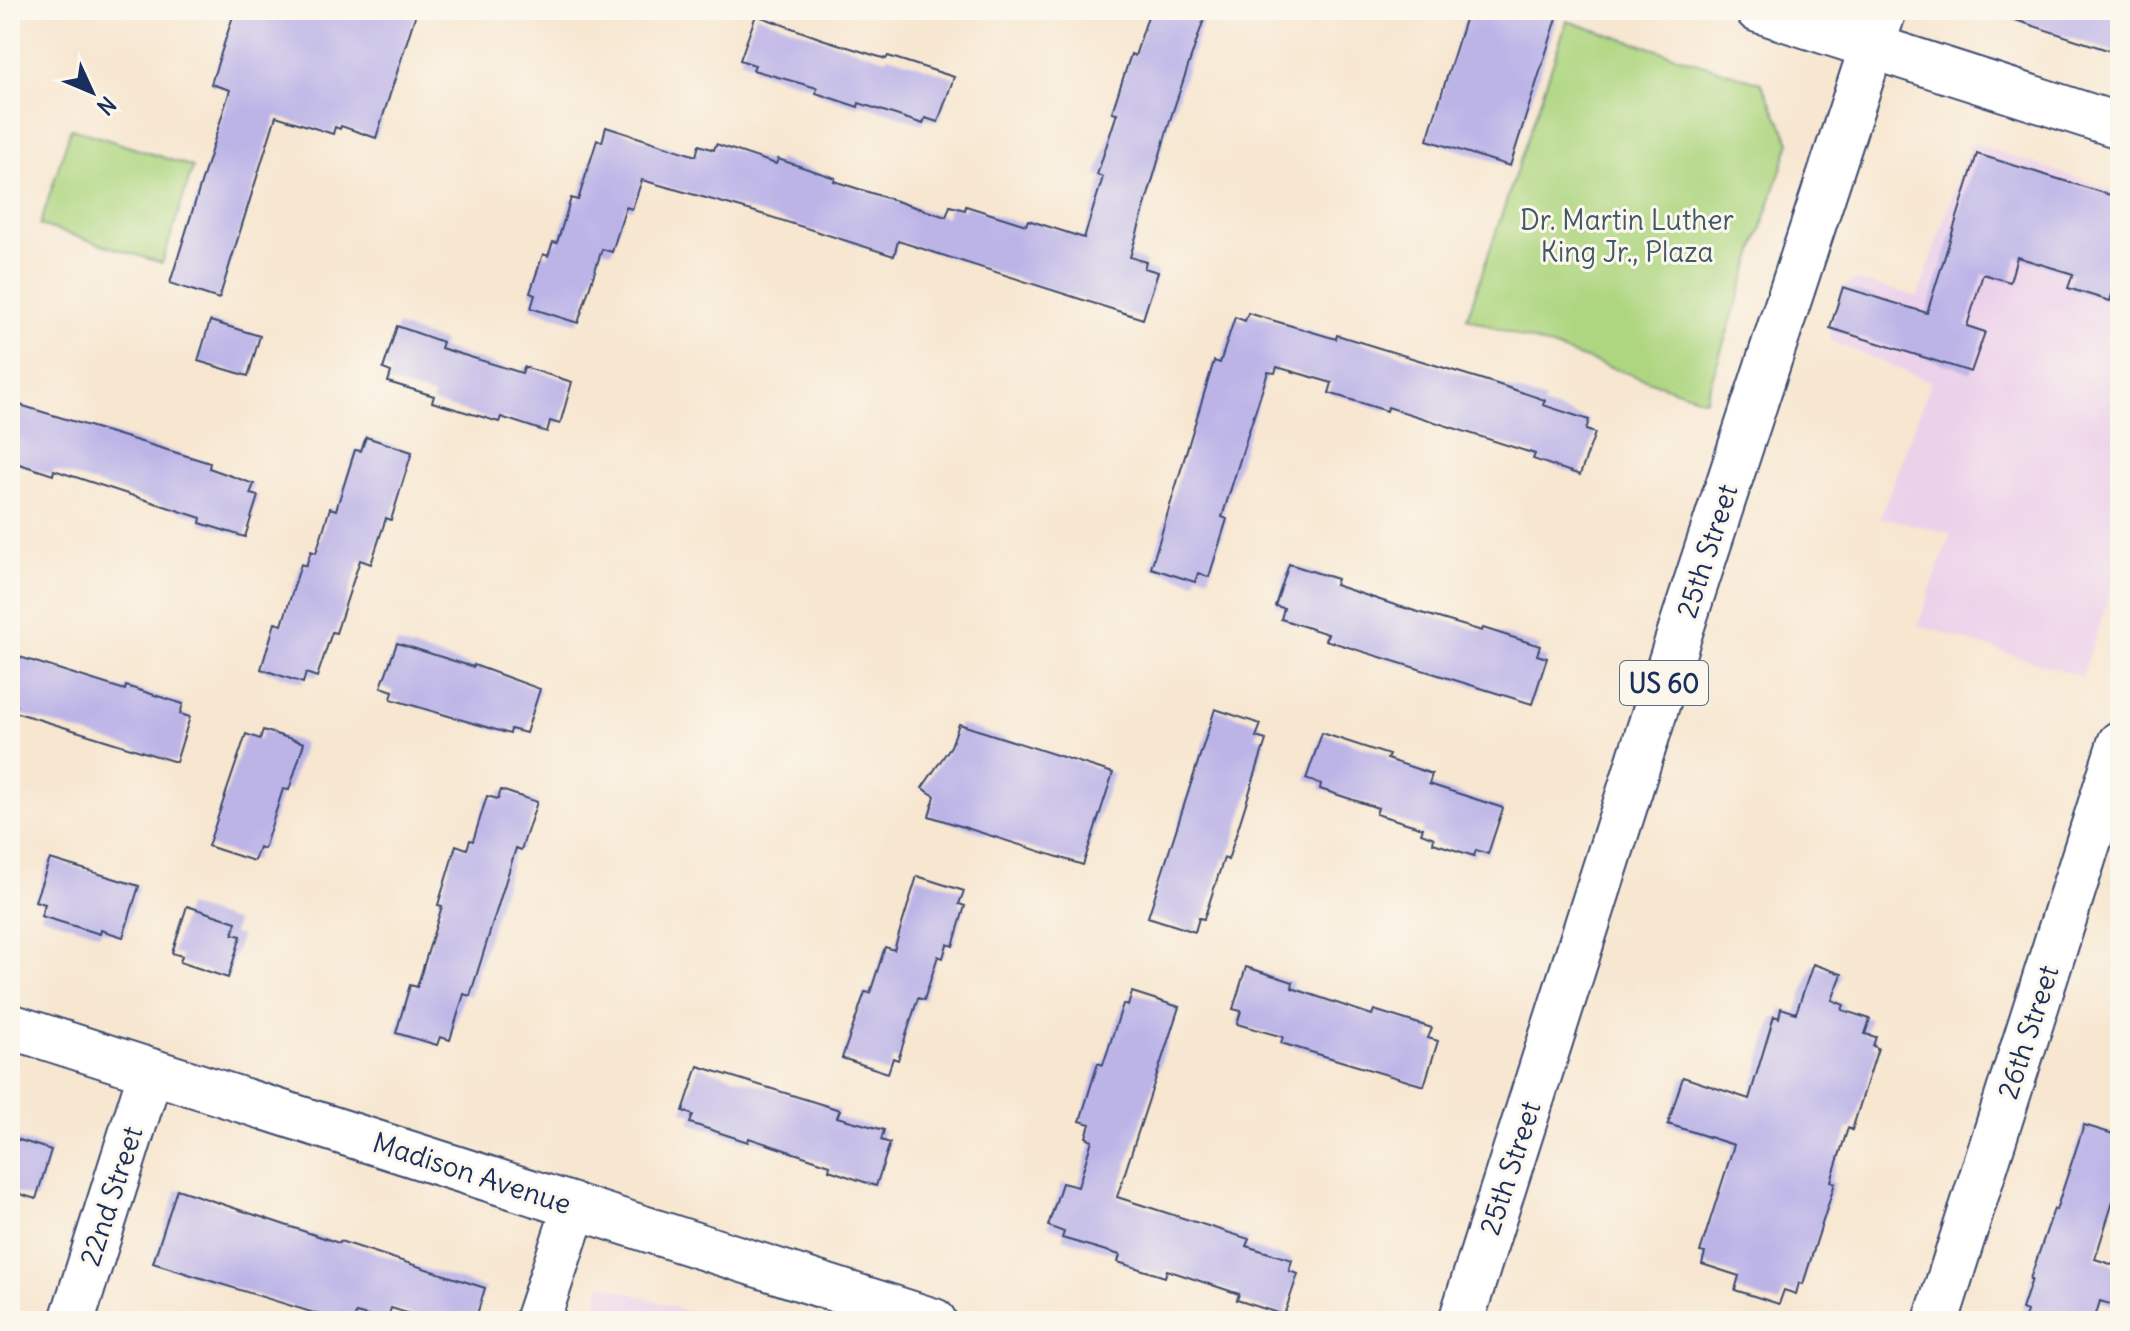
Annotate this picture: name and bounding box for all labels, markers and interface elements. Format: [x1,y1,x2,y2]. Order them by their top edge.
north arrow [52,52,132,132]
text: N [91,91,122,121]
park label: Dr. Martin Luther King Jr., Plaza [1520,202,1734,270]
street label: 25th Street [1668,480,1746,622]
road number: US 60 [1620,661,1708,705]
street label: 26th Street [1989,961,2067,1103]
street label: 25th Street [1471,1097,1549,1239]
street label: 22nd Street [72,1122,150,1270]
street label: Madison Avenue [368,1124,576,1222]

